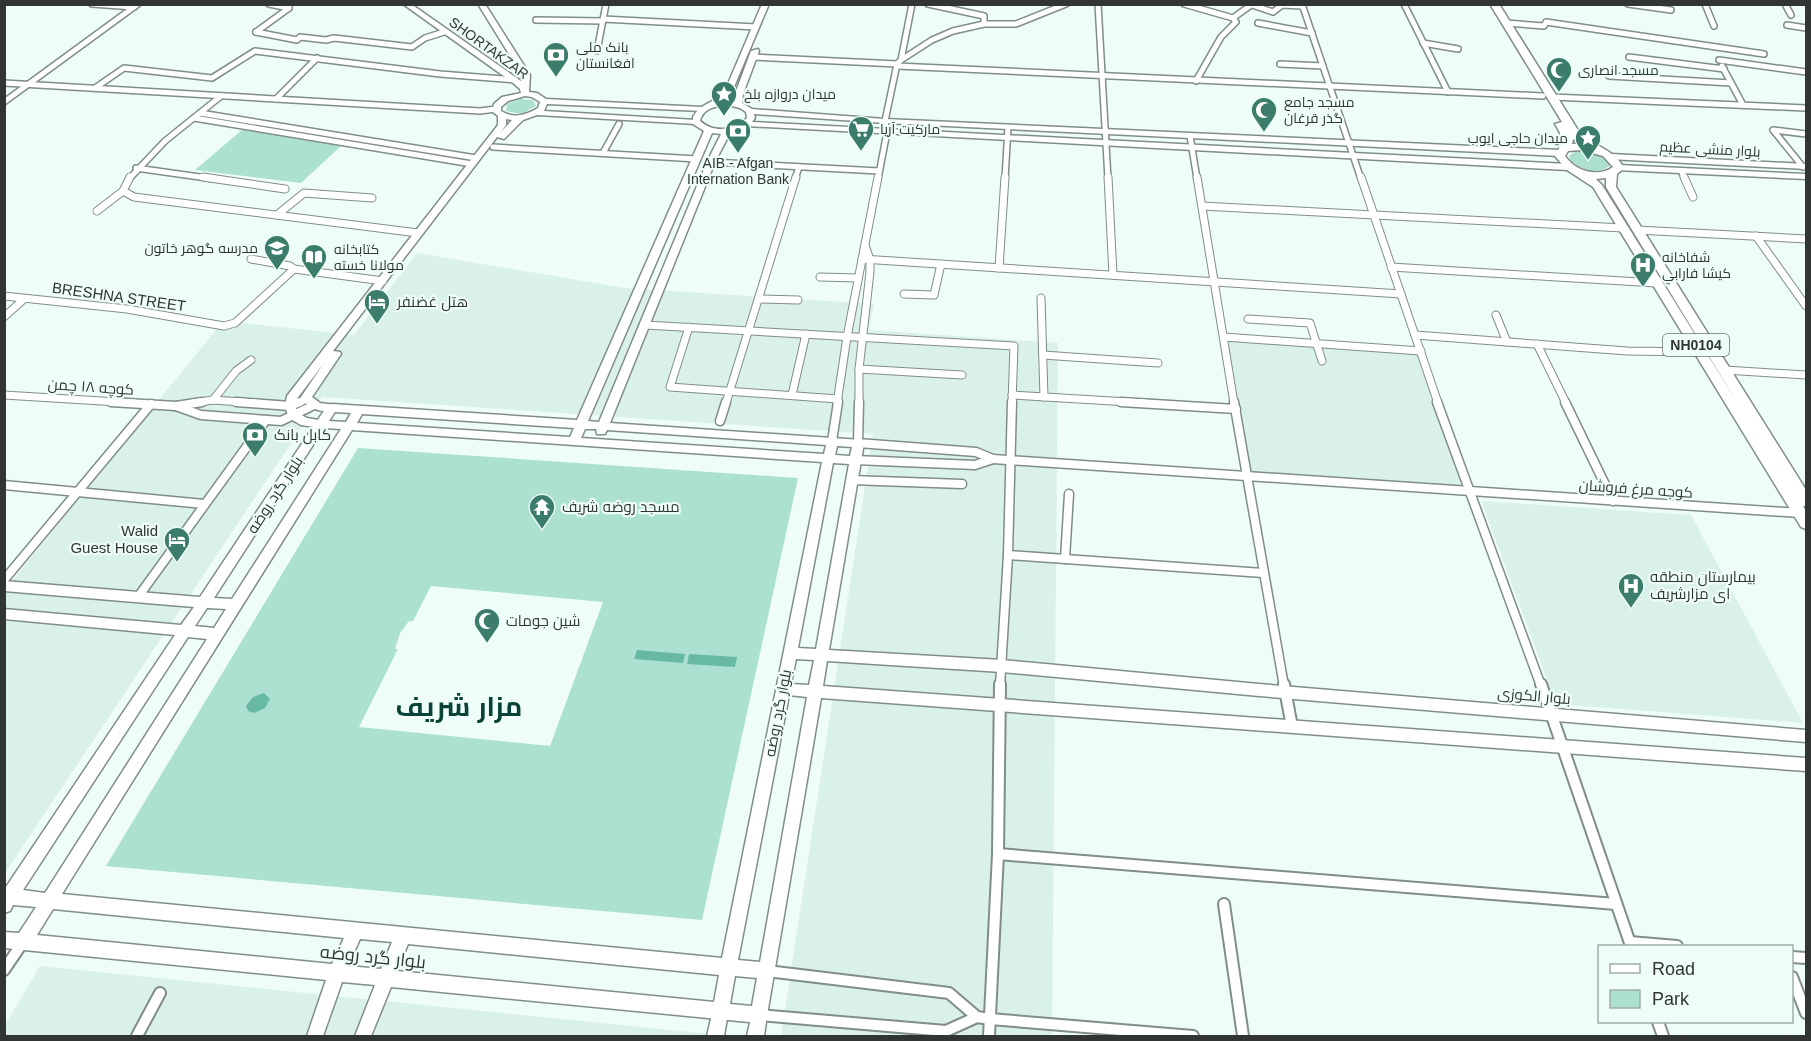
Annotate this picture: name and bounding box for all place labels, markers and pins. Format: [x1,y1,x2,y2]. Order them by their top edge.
place label: بانک ملی افغانستان [576,39,635,71]
bank icon: بانک ملی افغانستان [541,40,571,78]
mosque icon: مسجد انصاری [1544,55,1574,93]
place label: مسجد انصاری [1578,62,1659,78]
place icon: میدان دروازه بلخ [709,79,739,117]
place label: میدان دروازه بلخ [744,86,836,103]
place label: مسجد جامع گذر قرغان [1284,94,1355,126]
mosque icon: مسجد جامع گذر قرغان [1249,95,1279,133]
supermarket icon: مارکیت آریا [846,114,876,152]
bank icon: AIB - Afgan Internation Bank [723,116,753,154]
place label: مارکیت آریا [880,121,940,137]
place icon: میدان حاجی ایوب [1573,123,1603,161]
place label: میدان حاجی ایوب [1468,130,1568,146]
place label: AIB - Afgan Internation Bank [687,155,790,187]
school or university icon: مدرسه گوهر خاتون [262,233,292,271]
place label: مدرسه گوهر خاتون [144,240,258,256]
place label: کتابخانه مولانا خسته [334,241,404,273]
library icon: کتابخانه مولانا خسته [299,242,329,280]
place label: شفاخانه كيشا فارابي [1662,249,1731,285]
hospital icon: شفاخانه كيشا فارابي [1628,250,1658,288]
hotel icon: هتل غضنفر [362,287,392,325]
place label: هتل غضنفر [396,293,468,312]
bank icon: کابل بانک [240,420,270,458]
place label: کابل بانک [274,426,331,445]
temple icon: مسجد روضه شریف [527,492,557,530]
place label: مسجد روضه شریف [562,498,680,516]
place label: Walid Guest House [70,522,158,556]
hotel icon: Walid Guest House [162,525,192,563]
place label: بیمارستان منطقه ای مزارشریف [1650,568,1756,604]
hospital icon: بیمارستان منطقه ای مزارشریف [1616,571,1646,609]
mosque icon: شین جومات [472,606,502,644]
place label: شین جومات [506,612,580,631]

